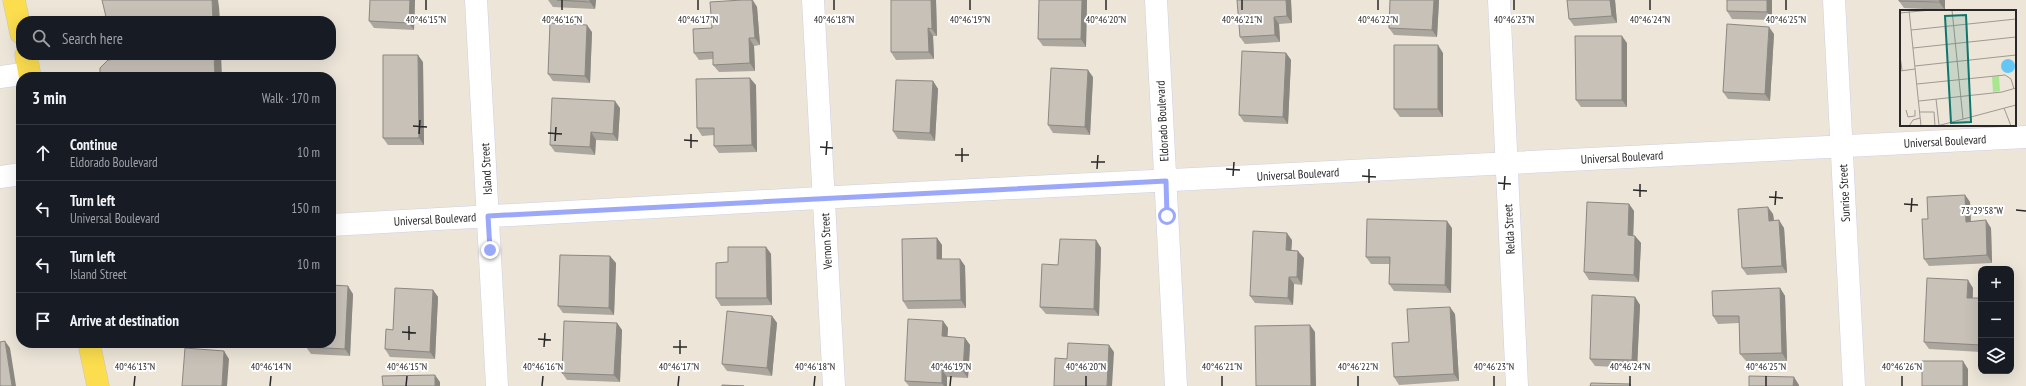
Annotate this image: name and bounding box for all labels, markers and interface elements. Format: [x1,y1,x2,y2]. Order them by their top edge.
inset map [1900,10,2016,126]
text: 40°46'15"N [406,13,446,26]
text: 40°46'16"N [542,13,582,26]
text: 40°46'17"N [678,13,718,26]
text: 40°46'18"N [814,13,854,26]
text: 40°46'19"N [950,13,990,26]
text: 40°46'20"N [1086,13,1126,26]
text: 40°46'21"N [1222,13,1262,26]
text: 40°46'22"N [1358,13,1398,26]
text: 40°46'23"N [1494,13,1534,26]
text: 40°46'24"N [1630,13,1670,26]
text: 40°46'25"N [1766,13,1806,26]
search box [16,16,336,60]
icon: search [30,27,52,49]
text: Search here [62,29,123,48]
street label: Eldorado Boulevard [1152,80,1172,162]
text: 3 min [32,87,66,109]
text: Walk · 170 m [262,90,320,107]
street label: Universal Boulevard [1903,131,1987,151]
text: Continue [70,135,117,154]
icon: ahead [32,142,54,164]
street label: Island Street [477,142,495,196]
text: 10 m [297,144,320,161]
street label: Universal Boulevard [1580,147,1664,167]
text: Eldorado Boulevard [70,154,158,171]
street label: Sunrise Street [1835,163,1853,222]
street label: Universal Boulevard [1256,164,1340,184]
text: Turn left [70,191,115,210]
icon: left [32,198,54,220]
text: 150 m [291,200,320,217]
street label: Relda Street [1500,203,1518,255]
text: 73°29'58"W [1961,204,2003,217]
route start [1158,207,1176,225]
street label: Universal Boulevard [393,209,477,229]
text: Universal Boulevard [70,210,160,227]
street label: Vernon Street [817,212,835,271]
route end [481,241,499,259]
text: Turn left [70,247,115,266]
icon: left [32,254,54,276]
text: 10 m [297,256,320,273]
text: Island Street [70,266,127,283]
map controls [1978,266,2014,374]
button: + [1978,266,2014,302]
button: − [1978,302,2014,338]
icon: arrive [32,310,54,332]
text: Arrive at destination [70,311,179,330]
button: layers [1978,338,2014,374]
text: 40°46'13"N [115,360,155,373]
text: 40°46'14"N [251,360,291,373]
text: 40°46'15"N [387,360,427,373]
text: 40°46'16"N [523,360,563,373]
text: 40°46'17"N [659,360,699,373]
text: 40°46'18"N [795,360,835,373]
text: 40°46'19"N [931,360,971,373]
text: 40°46'20"N [1066,360,1106,373]
text: 40°46'21"N [1202,360,1242,373]
text: 40°46'22"N [1338,360,1378,373]
text: 40°46'23"N [1474,360,1514,373]
text: 40°46'24"N [1610,360,1650,373]
text: 40°46'25"N [1746,360,1786,373]
text: 40°46'26"N [1882,360,1922,373]

